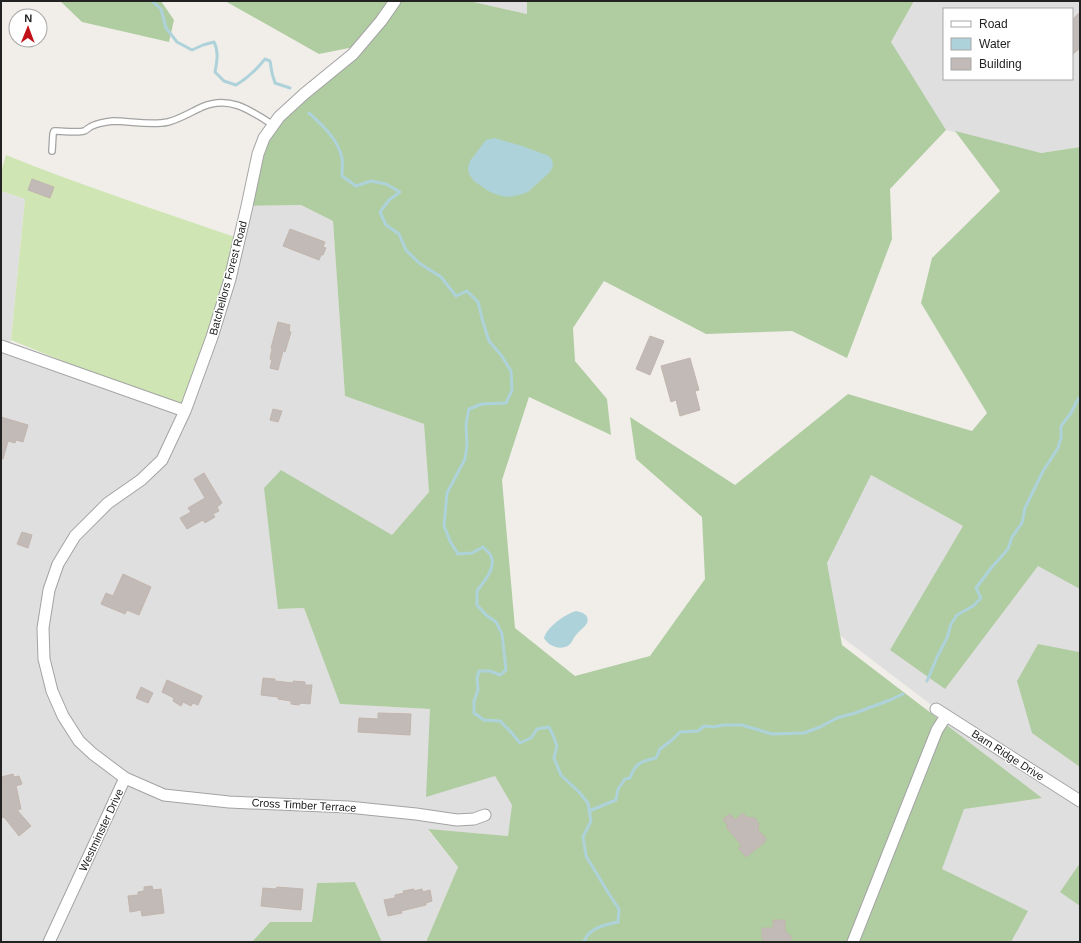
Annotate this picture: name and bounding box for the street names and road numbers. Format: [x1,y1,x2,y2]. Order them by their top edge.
street label: Batchellors Forest Road [207,219,249,337]
street label: Barn Ridge Drive [970,727,1046,783]
street label: Westminster Drive [77,787,125,873]
street label: Cross Timber Terrace [251,796,357,814]

